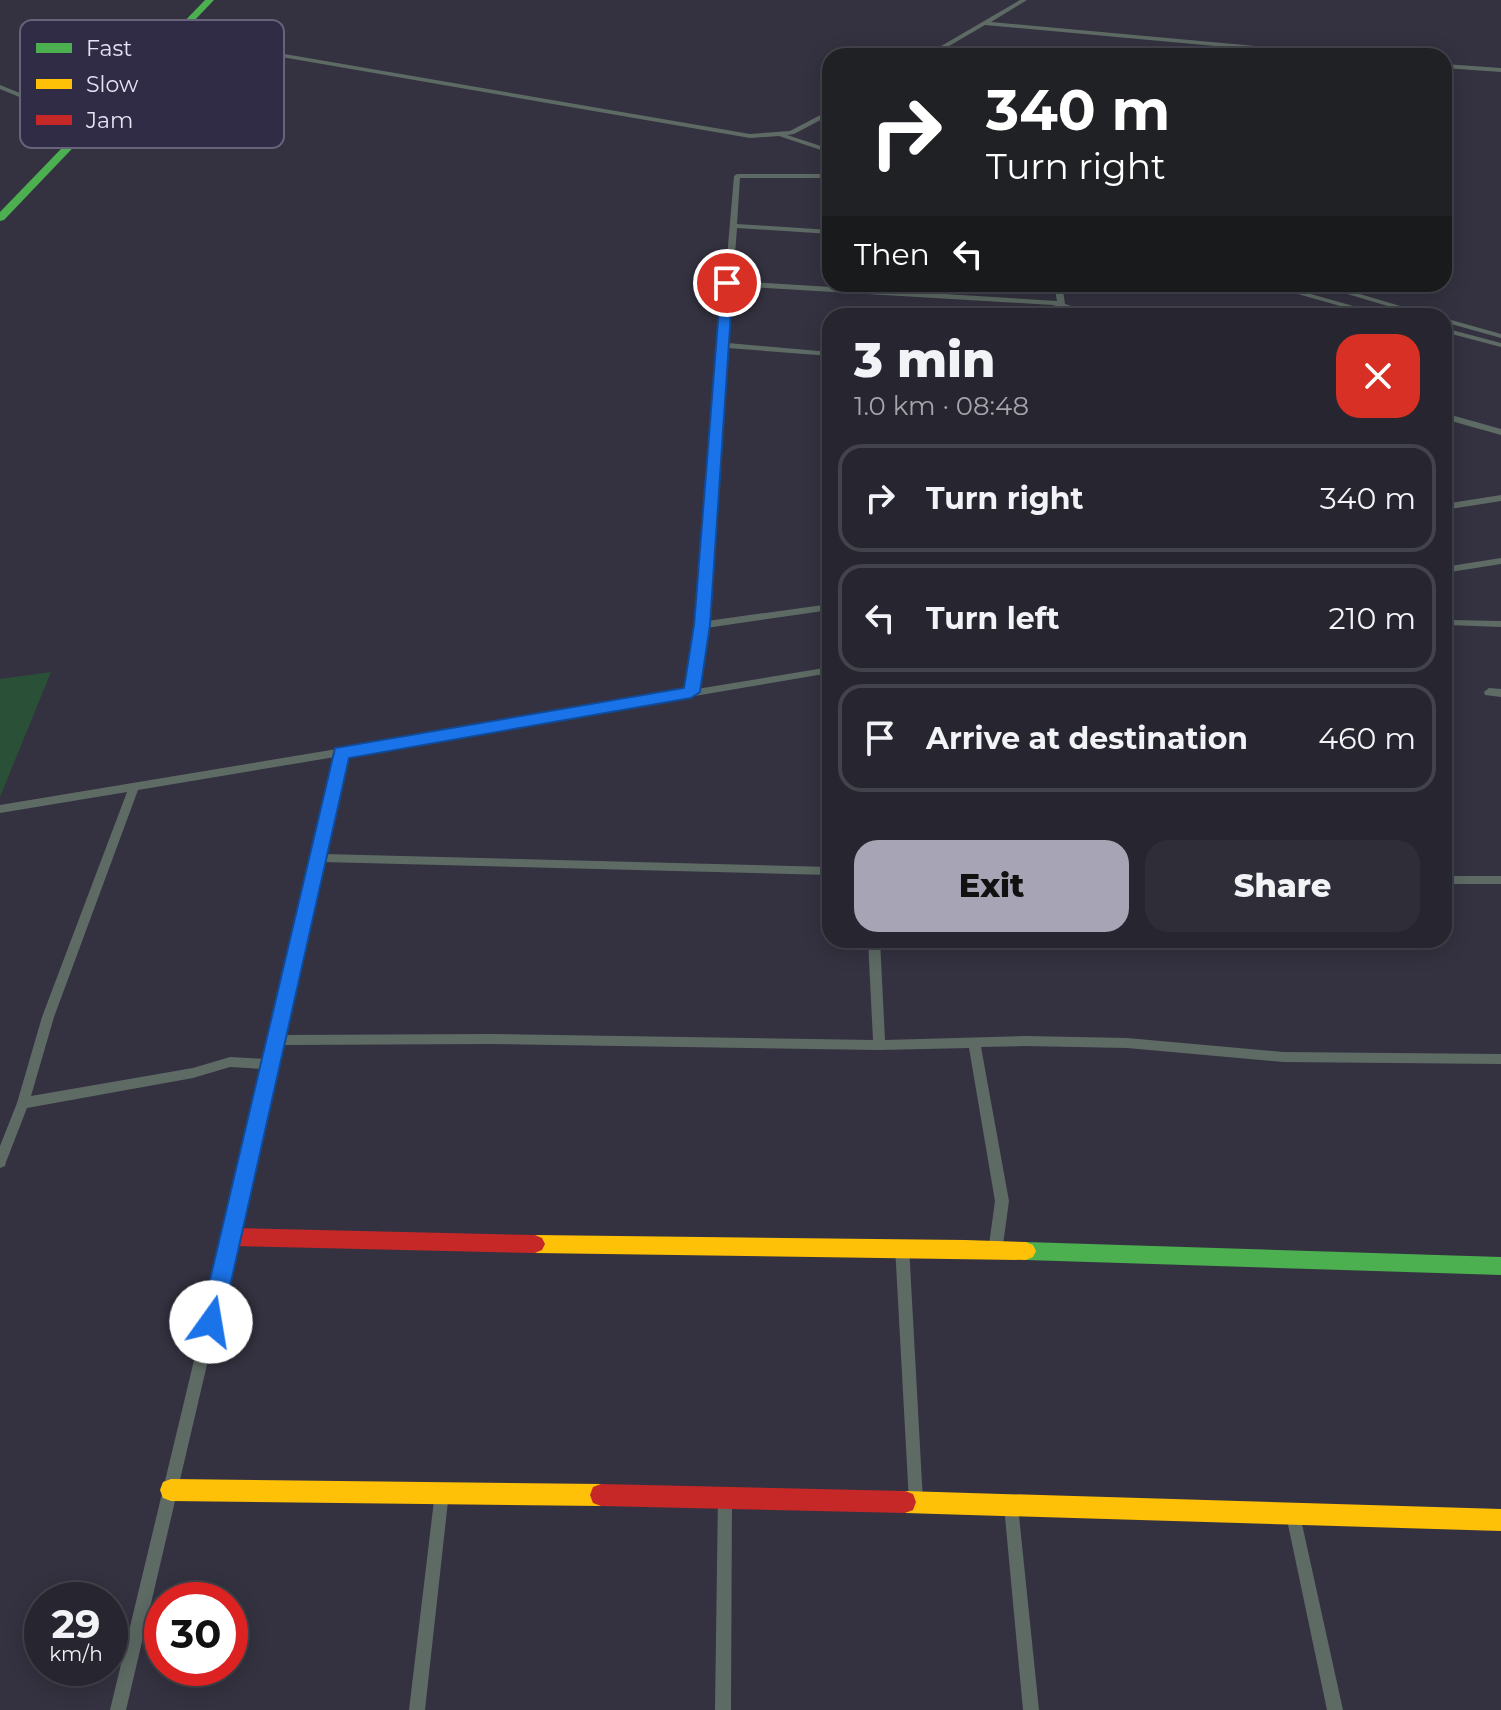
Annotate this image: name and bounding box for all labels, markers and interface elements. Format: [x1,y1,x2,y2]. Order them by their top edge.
legend [20,20,284,148]
text: Fast [86,35,132,62]
text: Slow [86,71,139,98]
text: 340 m [986,76,1170,144]
icon: right [854,80,958,184]
text: Jam [85,107,133,134]
text: Turn right [986,144,1166,188]
icon: left [946,232,990,276]
text: Then [854,236,930,273]
pin [693,249,761,317]
icon: arrive [705,261,749,305]
text: 3 min [854,331,996,389]
button: close [1336,334,1420,418]
text: 1.0 km · 08:48 [854,390,1029,422]
icon: right [858,476,902,520]
text: Turn right [926,480,1083,517]
text: 340 m [1320,480,1416,517]
icon: left [858,596,902,640]
text: Turn left [926,600,1059,637]
text: 210 m [1329,600,1416,637]
icon: arrive [858,716,902,760]
text: Arrive at destination [926,720,1248,757]
text: 460 m [1318,720,1416,757]
button: Exit [854,840,1129,932]
button: Share [1145,840,1420,932]
position arrow [169,1280,253,1364]
speed limit sign: 30 [144,1582,248,1686]
text: 29 [51,1599,101,1648]
text: km/h [49,1642,103,1666]

